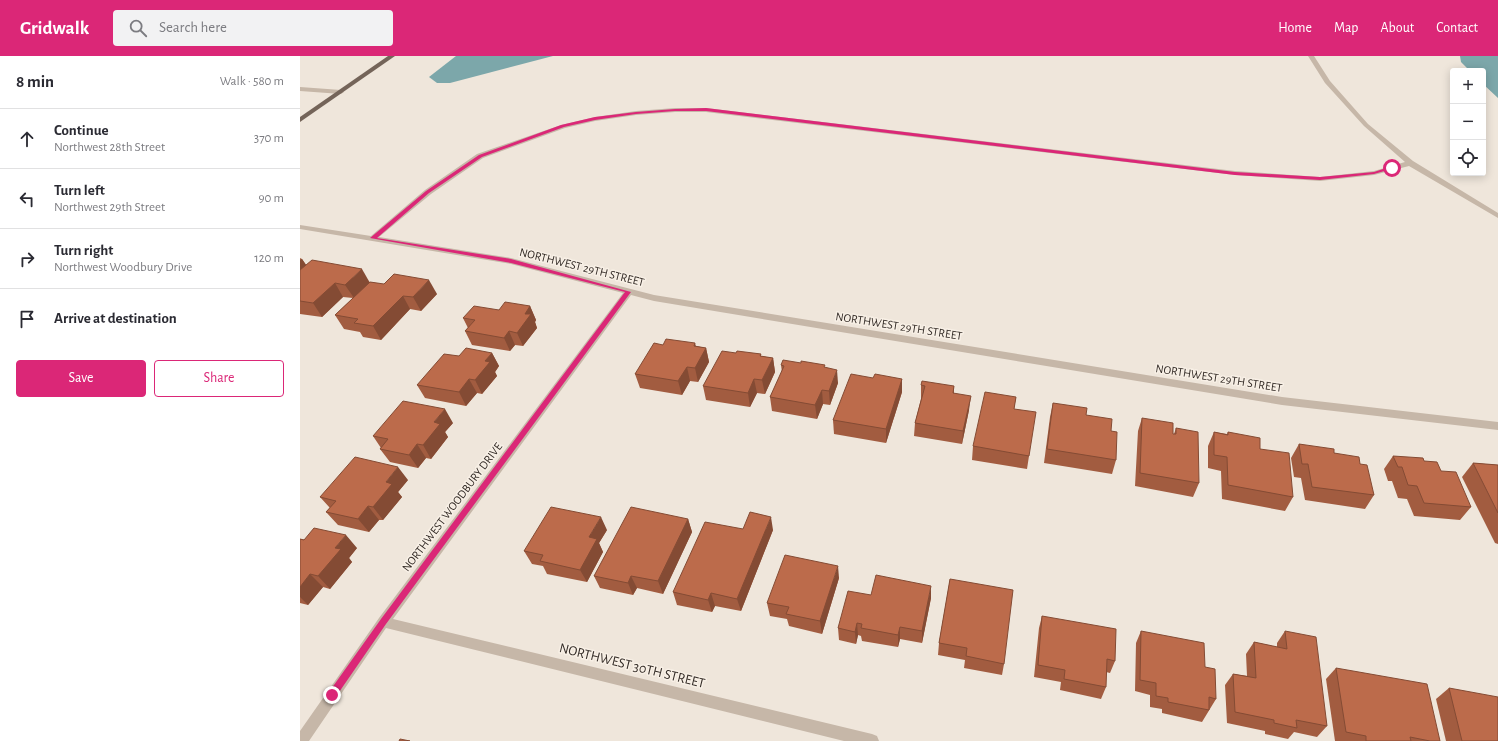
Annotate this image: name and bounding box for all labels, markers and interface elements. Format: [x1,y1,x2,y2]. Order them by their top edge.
search box [113,10,393,46]
icon: search [127,17,149,39]
text: Gridwalk [20,19,89,38]
text: Search here [159,20,227,35]
text: Home [1278,21,1312,35]
text: Map [1334,21,1358,35]
text: About [1380,21,1414,35]
text: Contact [1436,21,1478,35]
map controls [1450,68,1486,176]
button: + [1450,68,1486,104]
text: 8 min [16,73,54,90]
text: Walk · 580 m [220,75,284,88]
button: − [1450,104,1486,140]
text: Continue [54,123,109,138]
icon: ahead [16,128,38,150]
text: 370 m [254,132,284,145]
button: locate [1450,140,1486,176]
text: Northwest 28th Street [54,141,165,154]
route start [1383,159,1401,177]
text: Turn left [54,183,105,198]
icon: left [16,188,38,210]
text: 90 m [258,192,284,205]
text: Northwest 29th Street [54,201,165,214]
text: Turn right [54,243,113,258]
street label: NORTHWEST 29TH STREET [518,246,646,288]
icon: right [16,248,38,270]
text: 120 m [254,252,284,265]
text: Northwest Woodbury Drive [54,261,192,274]
icon: arrive [16,308,38,330]
street label: NORTHWEST 29TH STREET [835,310,963,342]
text: Arrive at destination [54,311,177,326]
button: Save [16,360,146,397]
button: Share [154,360,284,397]
street label: NORTHWEST 29TH STREET [1155,362,1283,394]
street label: NORTHWEST WOODBURY DRIVE [400,440,504,574]
street label: NORTHWEST 30TH STREET [558,641,706,691]
route end [323,686,341,704]

